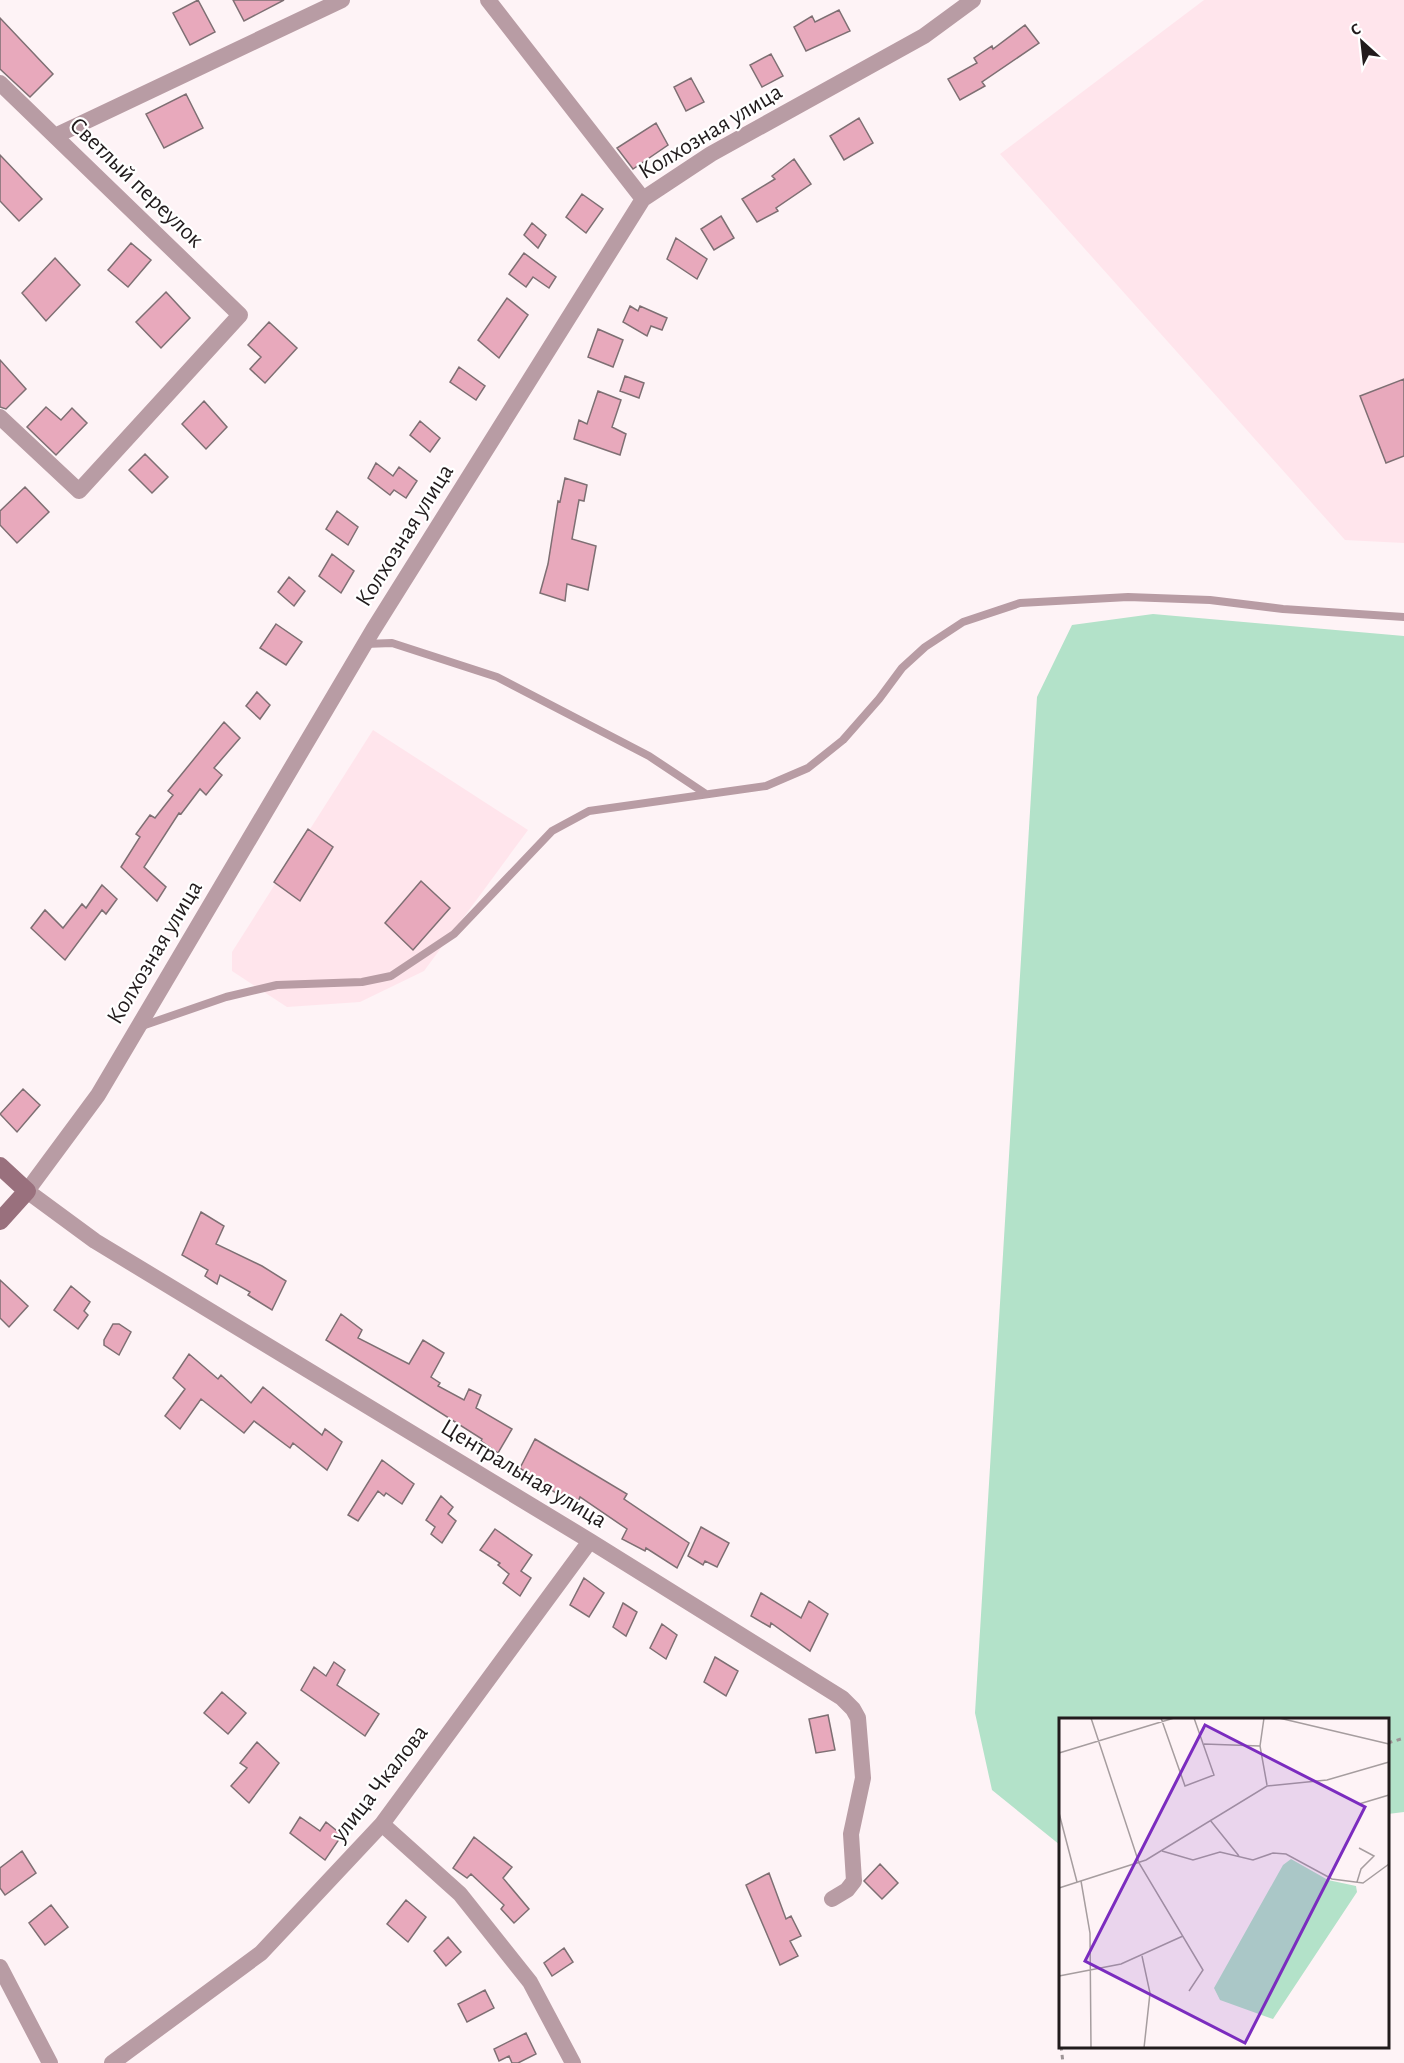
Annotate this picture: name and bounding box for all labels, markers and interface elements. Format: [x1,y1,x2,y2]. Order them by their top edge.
north arrow [1332,12,1392,72]
text: С [1348,20,1363,39]
street label: Колхозная улица [634,80,787,184]
street label: Светлый переулок [65,113,208,252]
street label: Колхозная улица [351,460,458,611]
street label: Колхозная улица [103,876,207,1029]
street label: Центральная улица [436,1415,611,1533]
inset map [1059,1718,1389,2048]
street label: улица Чкалова [326,1721,433,1847]

